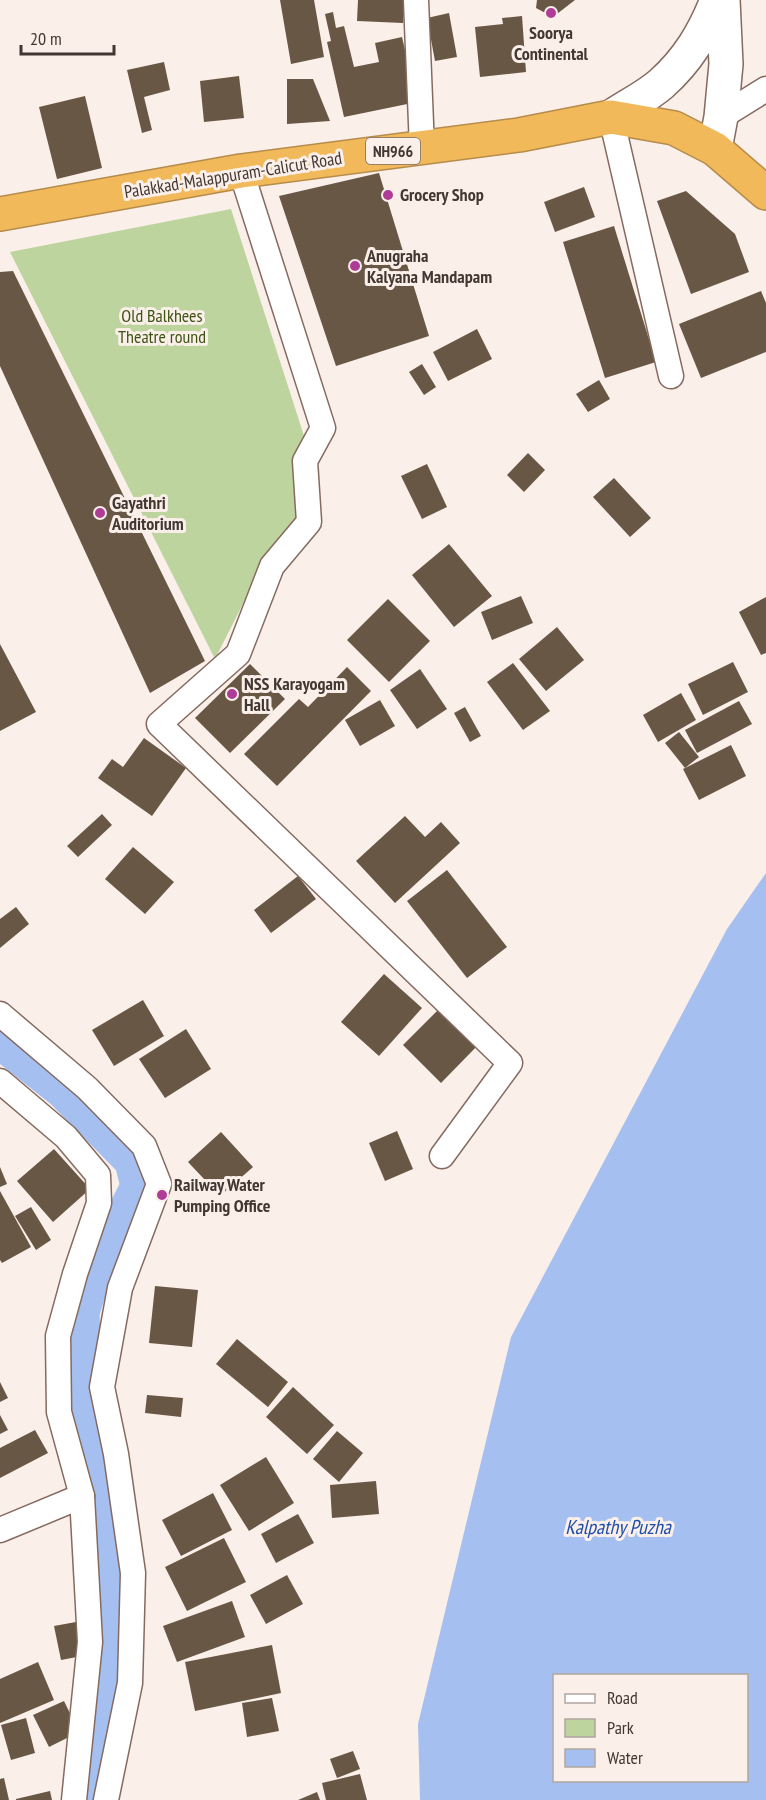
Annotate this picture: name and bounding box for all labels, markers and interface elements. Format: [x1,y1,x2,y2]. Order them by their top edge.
marker: Soorya Continental [544,6,558,20]
scale bar [21,18,114,56]
place label: Soorya Continental [514,21,589,65]
text: 20 m [30,27,62,50]
road number: NH966 [366,138,420,164]
street label: Palakkad-Malappuram-Calicut Road [122,146,343,203]
place label: Grocery Shop [400,183,484,206]
marker: Grocery Shop [381,188,395,202]
place label: Anugraha Kalyana Mandapam [366,244,492,288]
marker: Anugraha Kalyana Mandapam [348,259,362,273]
park label: Old Balkhees Theatre round [118,304,206,348]
place label: Gayathri Auditorium [111,491,184,535]
marker: Gayathri Auditorium [93,506,107,520]
place label: NSS Karayogam Hall [244,672,345,716]
marker: NSS Karayogam Hall [225,687,239,701]
place label: Railway Water Pumping Office [174,1173,271,1217]
marker: Railway Water Pumping Office [155,1188,169,1202]
water label: Kalpathy Puzha [565,1514,672,1540]
legend [553,1674,748,1782]
text: Road [607,1686,638,1709]
text: Park [607,1716,634,1739]
text: Water [607,1746,643,1769]

